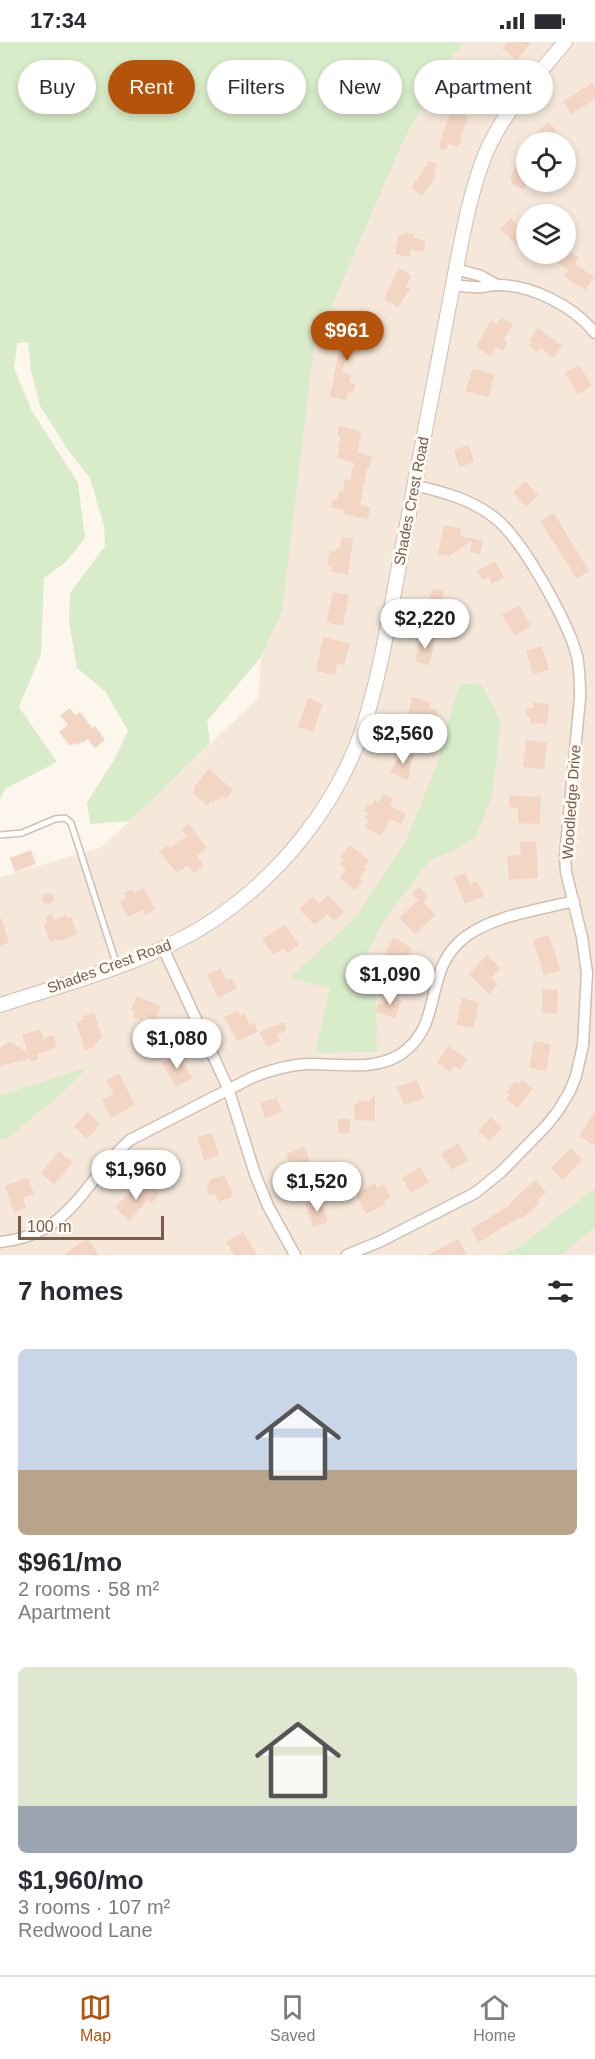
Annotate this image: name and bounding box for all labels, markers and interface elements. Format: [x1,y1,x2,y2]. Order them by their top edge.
text: 17:34 [30,8,86,33]
chip: Buy [18,60,96,114]
chip: Rent [108,60,195,114]
chip: Filters [207,60,306,114]
chip: New [318,60,402,114]
chip: Apartment [414,60,553,114]
map controls [516,132,576,264]
button: locate [516,132,576,192]
button: layers [516,204,576,264]
pin: $961 [311,311,383,362]
text: $961 [325,319,369,341]
street label: Shades Crest Road [390,435,432,567]
pin: $2,220 [376,599,474,650]
text: $2,220 [394,607,456,629]
pin: $2,560 [354,714,452,765]
text: $2,560 [372,722,434,744]
street label: Woodledge Drive [559,744,583,860]
street label: Shades Crest Road [45,936,173,996]
pin: $1,090 [341,955,439,1006]
text: $1,090 [359,963,421,985]
pin: $1,080 [128,1019,226,1070]
text: $1,080 [146,1027,208,1049]
pin: $1,960 [87,1150,185,1201]
text: $1,960 [105,1158,167,1180]
pin: $1,520 [268,1162,366,1213]
text: $1,520 [286,1170,348,1192]
scale bar [18,1213,164,1240]
text: 100 m [27,1218,71,1235]
icon: filters [544,1275,577,1308]
text: 7 homes [18,1276,124,1306]
icon: home [244,1388,352,1496]
text: $961/mo [18,1547,122,1577]
text: 2 rooms · 58 m² [18,1578,159,1600]
text: Apartment [18,1601,110,1623]
icon: home [244,1706,352,1814]
text: $1,960/mo [18,1865,144,1895]
text: 3 rooms · 107 m² [18,1896,170,1918]
text: Redwood Lane [18,1919,153,1941]
tab: Map [79,1991,112,2045]
tab: Saved [270,1991,315,2045]
tab: Home [473,1991,516,2045]

